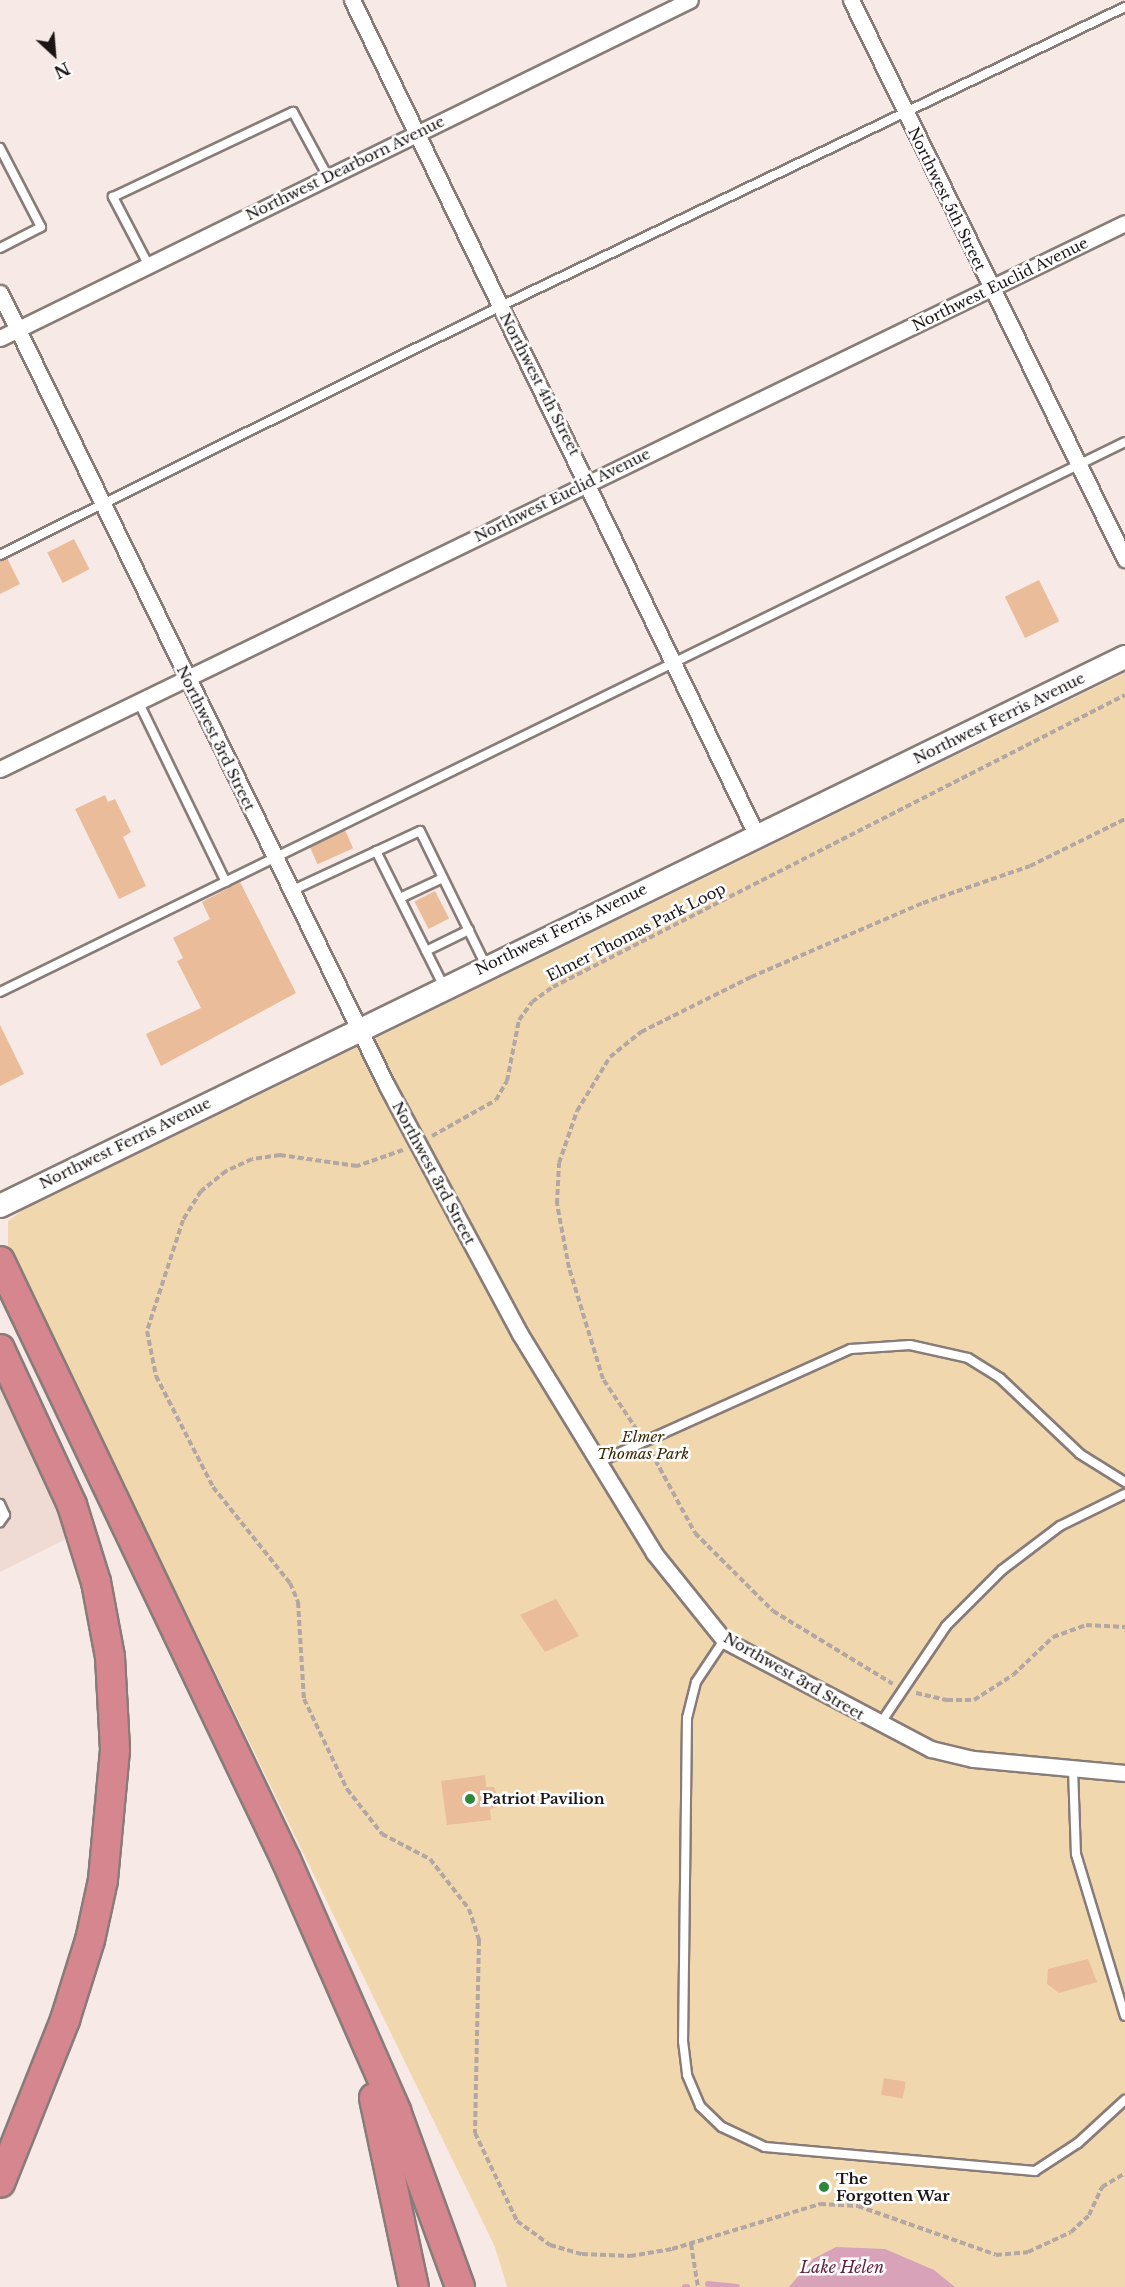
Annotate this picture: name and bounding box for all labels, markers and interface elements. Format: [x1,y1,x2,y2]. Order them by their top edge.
north arrow [24,24,84,84]
text: N [51,58,73,82]
street label: Northwest Dearborn Avenue [242,112,448,224]
street label: Northwest 5th Street [904,124,990,274]
street label: Northwest Euclid Avenue [909,233,1091,335]
street label: Northwest 4th Street [496,310,584,458]
street label: Northwest Euclid Avenue [471,444,653,546]
street label: Northwest 3rd Street [173,662,259,814]
street label: Northwest Ferris Avenue [910,668,1088,768]
street label: Northwest Ferris Avenue [472,879,650,979]
street label: Elmer Thomas Park Loop [543,879,729,985]
street label: Northwest Ferris Avenue [36,1093,214,1193]
street label: Northwest 3rd Street [389,1098,479,1248]
park label: Elmer Thomas Park [597,1427,689,1462]
street label: Northwest 3rd Street [720,1628,868,1724]
place label: Patriot Pavilion [482,1790,605,1808]
marker: Patriot Pavilion [463,1792,477,1806]
place label: The Forgotten War [836,2169,950,2204]
marker: The Forgotten War [817,2180,831,2194]
water label: Lake Helen [800,2257,884,2277]

